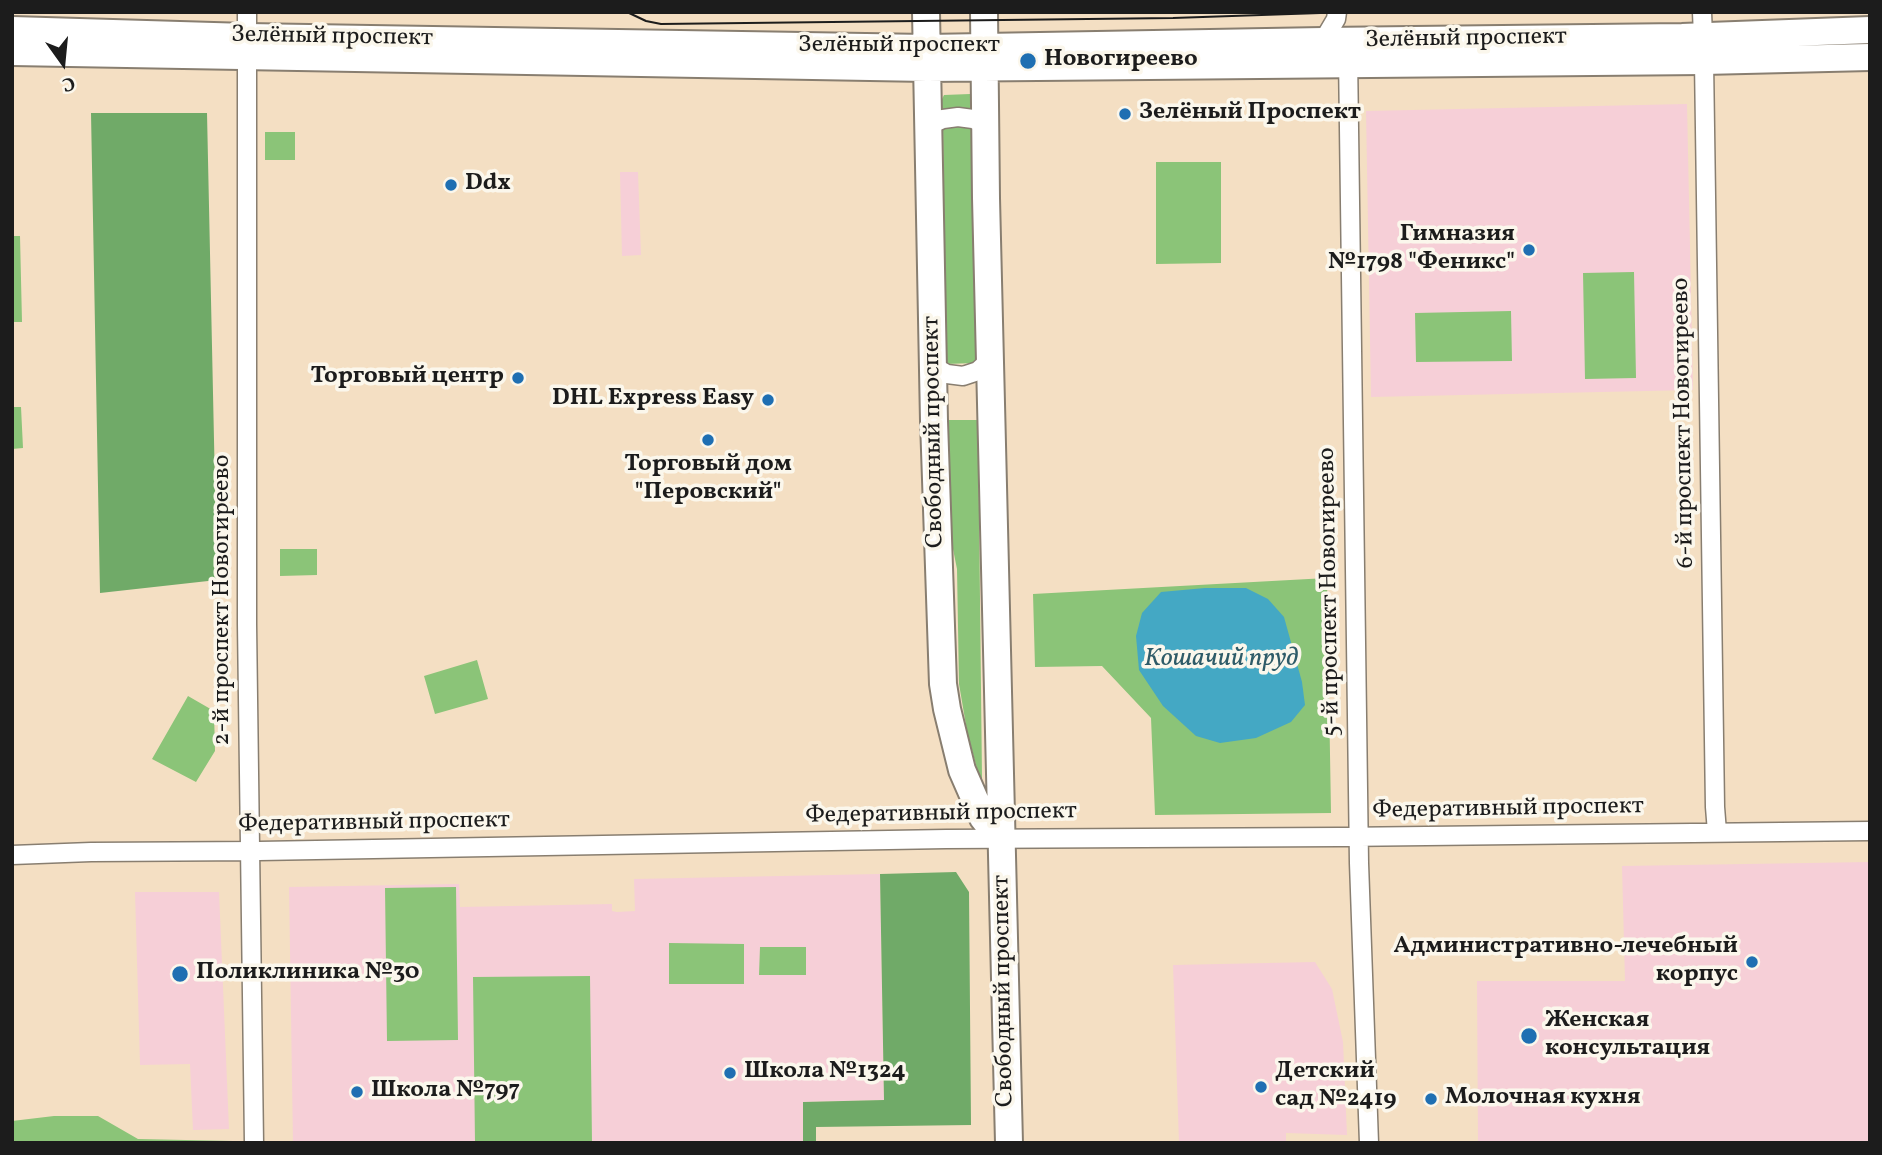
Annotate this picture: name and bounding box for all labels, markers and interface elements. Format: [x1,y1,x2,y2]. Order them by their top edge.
street label: Зелёный проспект [231,22,433,54]
street label: Зелёный проспект [1365,24,1567,56]
north arrow [28,28,98,98]
street label: Зелёный проспект [798,33,1000,61]
place label: Новогиреево [1044,47,1198,75]
marker: Новогиреево [1018,51,1038,71]
text: С [59,69,78,97]
place label: Зелёный Проспект [1139,100,1361,128]
marker: Зелёный Проспект [1117,106,1133,122]
place label: Ddx [465,171,511,199]
marker: Ddx [443,177,459,193]
place label: Гимназия №1798 "Феникс" [1328,222,1515,278]
marker: Гимназия №1798 "Феникс" [1521,242,1537,258]
street label: 6-й проспект Новогиреево [1668,277,1702,569]
street label: Свободный проспект [919,316,951,548]
place label: Торговый центр [310,364,504,392]
marker: Торговый центр [510,370,526,386]
place label: DHL Express Easy [552,386,754,414]
marker: DHL Express Easy [760,392,776,408]
marker: Торговый дом "Перовский" [700,432,716,448]
street label: 5-й проспект Новогиреево [1314,447,1348,737]
place label: Торговый дом "Перовский" [624,452,792,508]
street label: 2-й проспект Новогиреево [210,455,238,745]
water label: Кошачий пруд [1144,644,1298,676]
street label: Федеративный проспект [1372,793,1644,827]
street label: Федеративный проспект [805,798,1077,832]
street label: Федеративный проспект [238,807,510,841]
street label: Свободный проспект [989,875,1021,1107]
place label: Административно-лечебный корпус [1393,934,1738,990]
marker: Административно-лечебный корпус [1744,954,1760,970]
place label: Поликлиника №30 [196,960,420,988]
marker: Поликлиника №30 [170,964,190,984]
place label: Женская консультация [1545,1008,1710,1064]
marker: Женская консультация [1519,1026,1539,1046]
place label: Школа №1324 [744,1059,906,1087]
place label: Детский сад №2419 [1275,1059,1397,1115]
marker: Школа №1324 [722,1065,738,1081]
place label: Школа №797 [371,1078,520,1106]
marker: Детский сад №2419 [1253,1079,1269,1095]
marker: Школа №797 [349,1084,365,1100]
place label: Молочная кухня [1445,1085,1641,1113]
marker: Молочная кухня [1423,1091,1439,1107]

